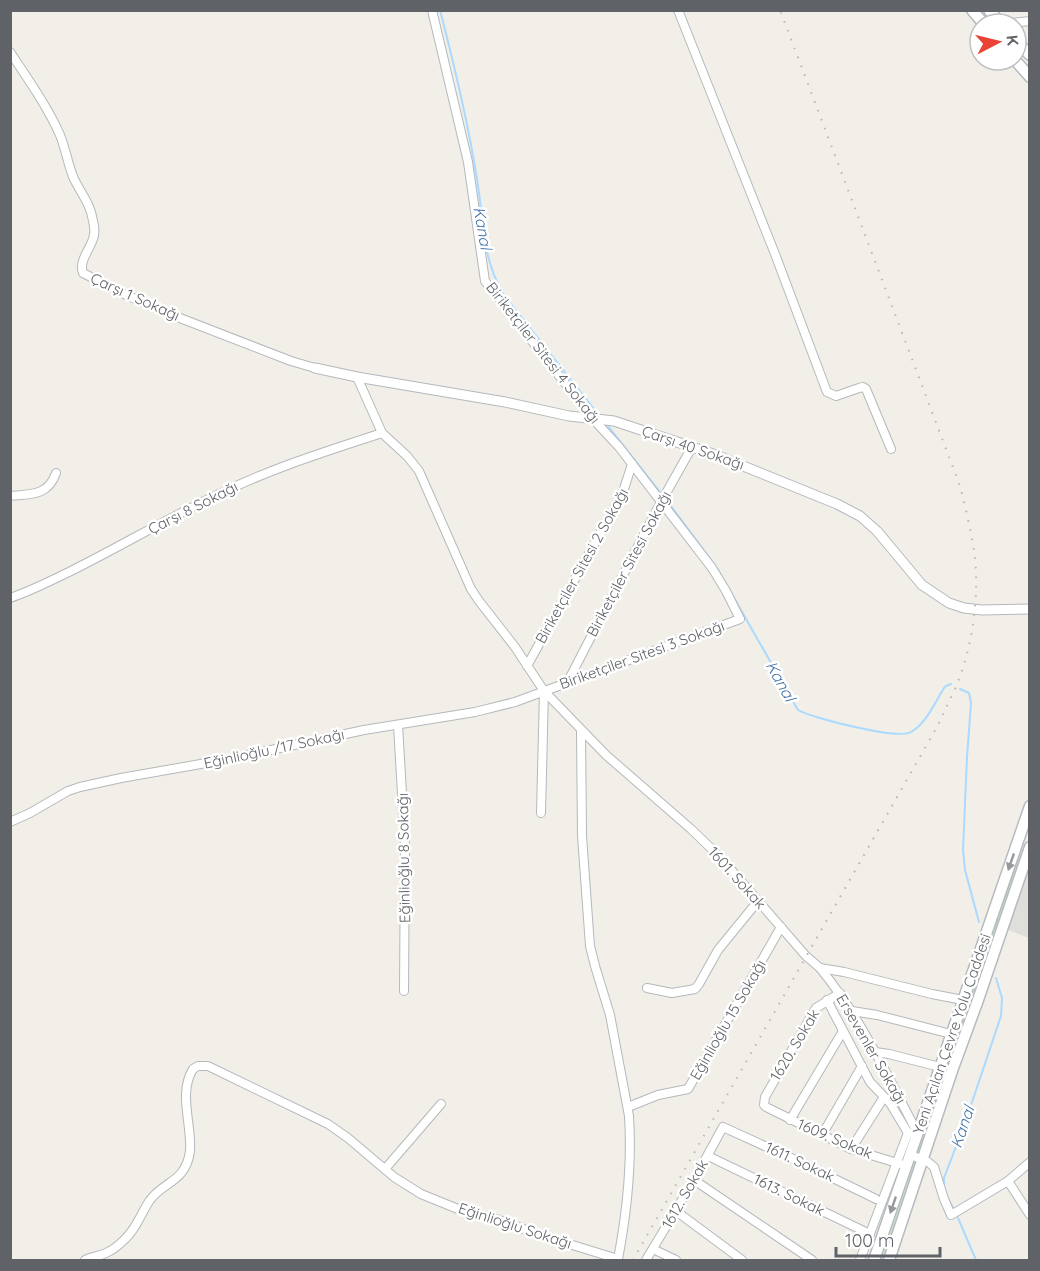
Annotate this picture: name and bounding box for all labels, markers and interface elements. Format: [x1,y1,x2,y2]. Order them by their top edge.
north arrow [968,12,1028,72]
text: K [1002,34,1023,47]
water label: Kanal [469,205,497,253]
street label: Çarşı 1 Sokağı [88,268,183,325]
street label: Biriketçiler Sitesi 4 Sokağı [482,278,605,427]
street label: Çarşı 40 Sokağı [639,421,747,474]
street label: Çarşı 8 Sokağı [145,477,241,538]
street label: Biriketçiler Sitesi 2 Sokağı [531,485,632,647]
street label: Biriketçiler Sitesi Sokağı [582,488,675,640]
street label: Biriketçiler Sitesi 3 Sokağı [557,616,727,693]
water label: Kanal [762,657,801,707]
street label: Eğinlioğlu /17 Sokağı [202,724,346,773]
street label: Eğinlioğlu 8 Sokağı [393,793,414,923]
street label: 1601. Sokak [704,843,770,913]
one-way arrow [1005,853,1015,871]
street label: Yeni Açılan Çevre Yolu Caddesi [908,931,995,1137]
street label: Eğinlioğlu 15 Sokağı [685,956,770,1083]
street label: Ersevenler Sokağı [832,991,911,1107]
street label: 1620. Sokak [766,1005,823,1084]
water label: Kanal [946,1101,979,1151]
street label: 1609. Sokak [795,1114,876,1163]
street label: 1611. Sokak [763,1137,838,1186]
street label: 1612. Sokak [657,1156,712,1232]
street label: 1613. Sokak [751,1169,828,1220]
one-way arrow [887,1196,897,1214]
street label: Eğinlioğlu Sokağı [456,1198,574,1253]
scale bar [836,1220,940,1258]
text: 100 m [845,1229,894,1252]

